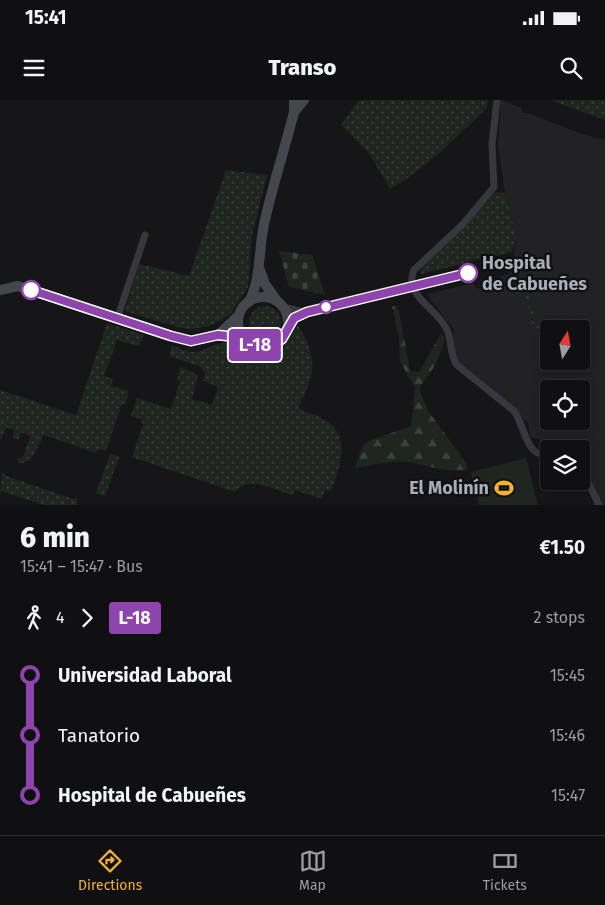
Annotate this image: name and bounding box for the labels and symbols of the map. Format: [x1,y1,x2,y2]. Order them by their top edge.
place label: Hospital de Cabueñes [482,252,587,295]
marker: Hospital de Cabueñes [458,263,478,283]
unlabelled marker [21,280,41,300]
unlabelled marker [319,300,333,314]
north arrow [540,320,590,370]
line badge: L-18 [220,329,290,361]
place label: El Molinín [409,477,489,499]
sports icon: El Molinín [493,477,515,499]

